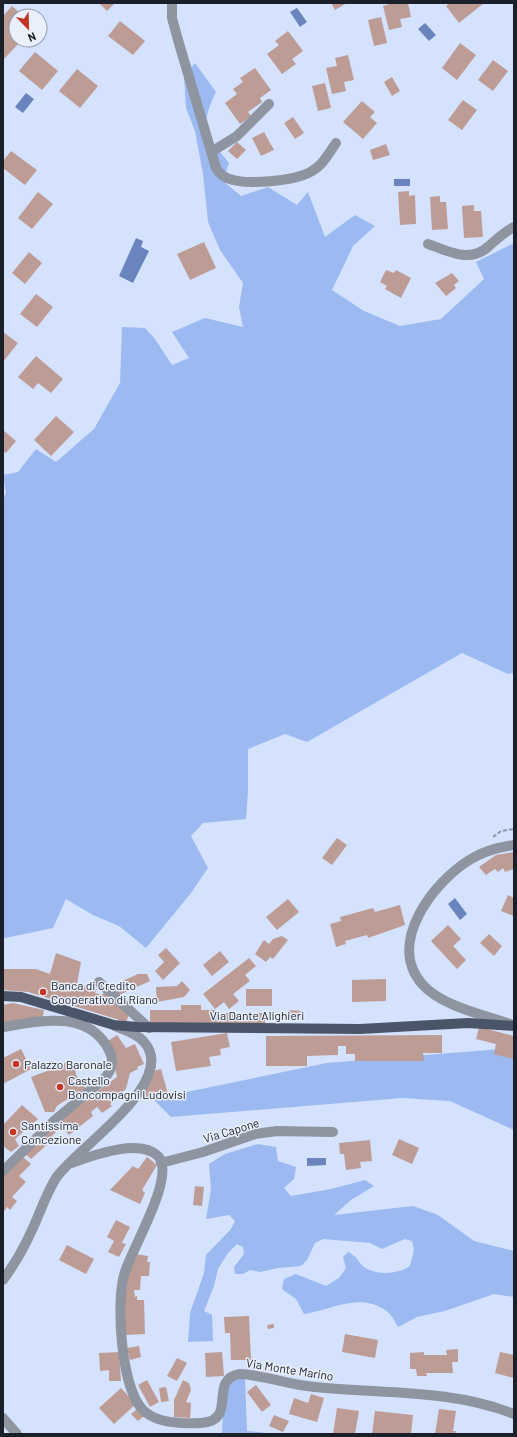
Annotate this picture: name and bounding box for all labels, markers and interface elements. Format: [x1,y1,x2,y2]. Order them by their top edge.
north arrow [8,8,48,48]
text: N [26,30,38,45]
place label: Banca di Credito Cooperativo di Riano [51,978,158,1006]
marker: Banca di Credito Cooperativo di Riano [38,987,48,997]
street label: Via Dante Alighieri [210,1008,304,1022]
place label: Palazzo Baronale [24,1057,112,1071]
marker: Palazzo Baronale [11,1059,21,1069]
place label: Castello Boncompagni Ludovisi [68,1073,186,1101]
marker: Castello Boncompagni Ludovisi [55,1082,65,1092]
street label: Via Capone [201,1115,261,1145]
place label: Santissima Concezione [21,1118,82,1146]
marker: Santissima Concezione [8,1127,18,1137]
street label: Via Monte Marino [245,1355,335,1383]

